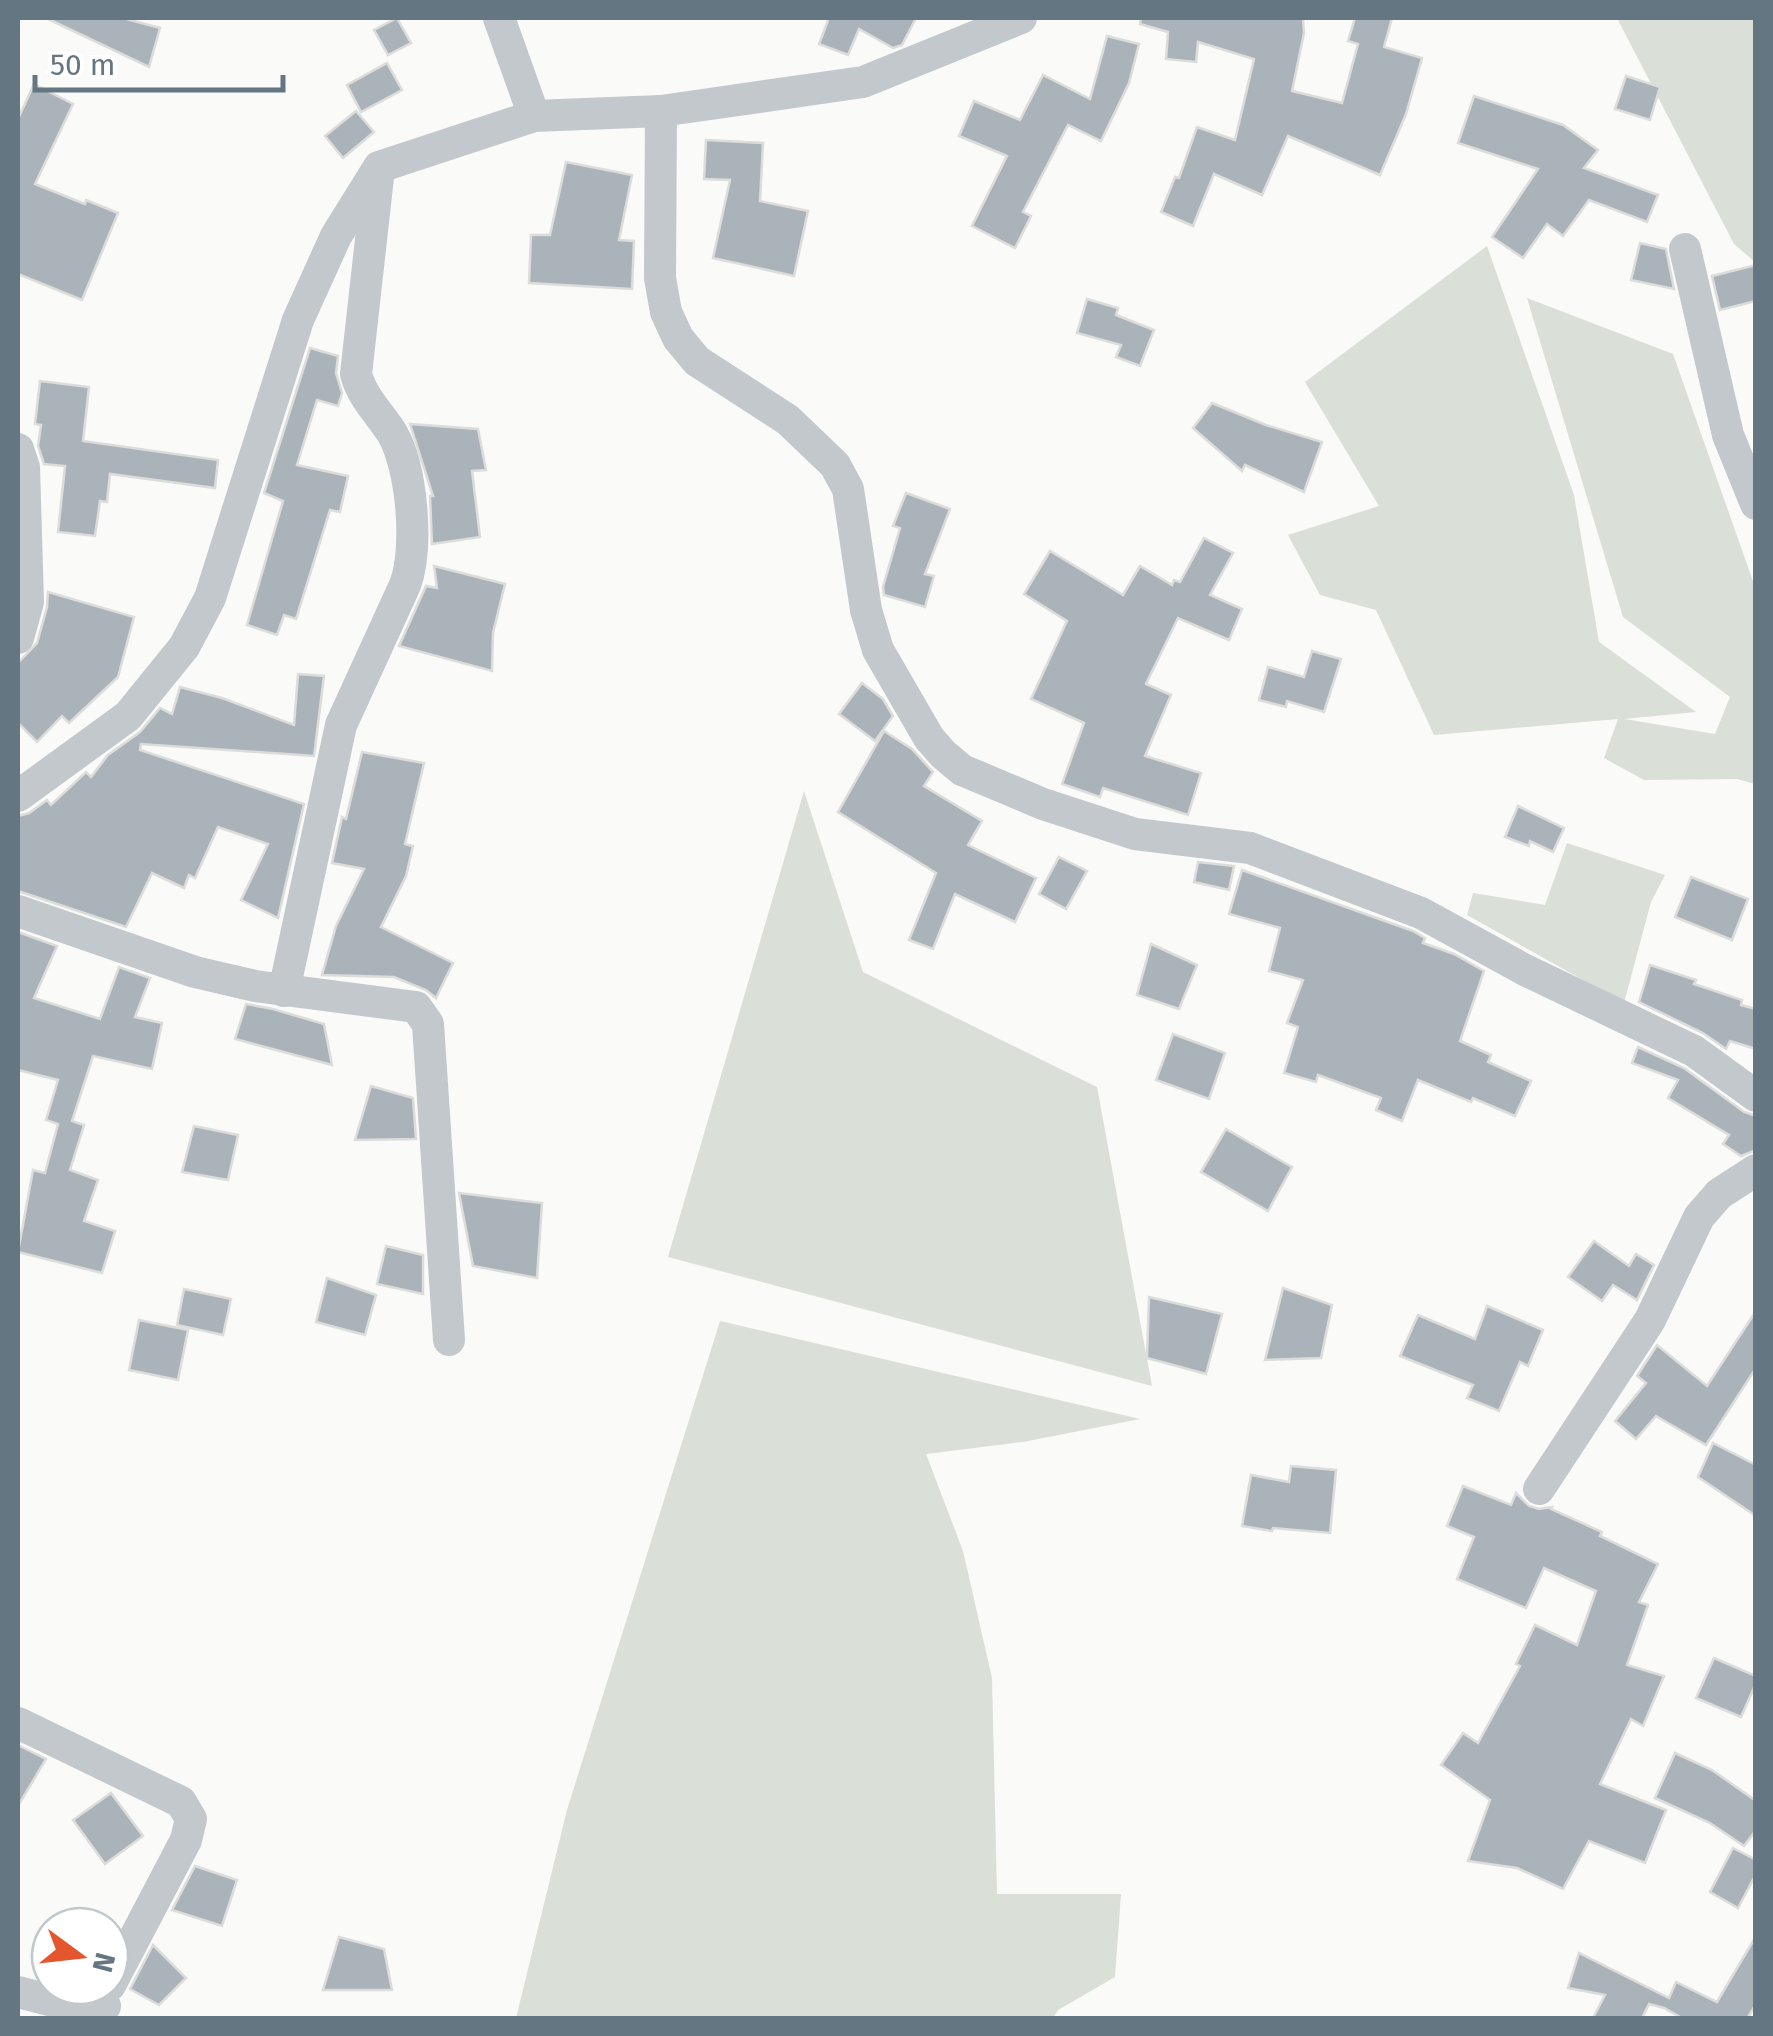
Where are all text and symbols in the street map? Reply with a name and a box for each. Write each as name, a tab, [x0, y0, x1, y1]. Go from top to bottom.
scale bar	[35, 30, 282, 92]
text: 50 m	[50, 47, 115, 83]
north arrow	[30, 1906, 130, 2006]
text: N	[85, 1949, 122, 1976]

